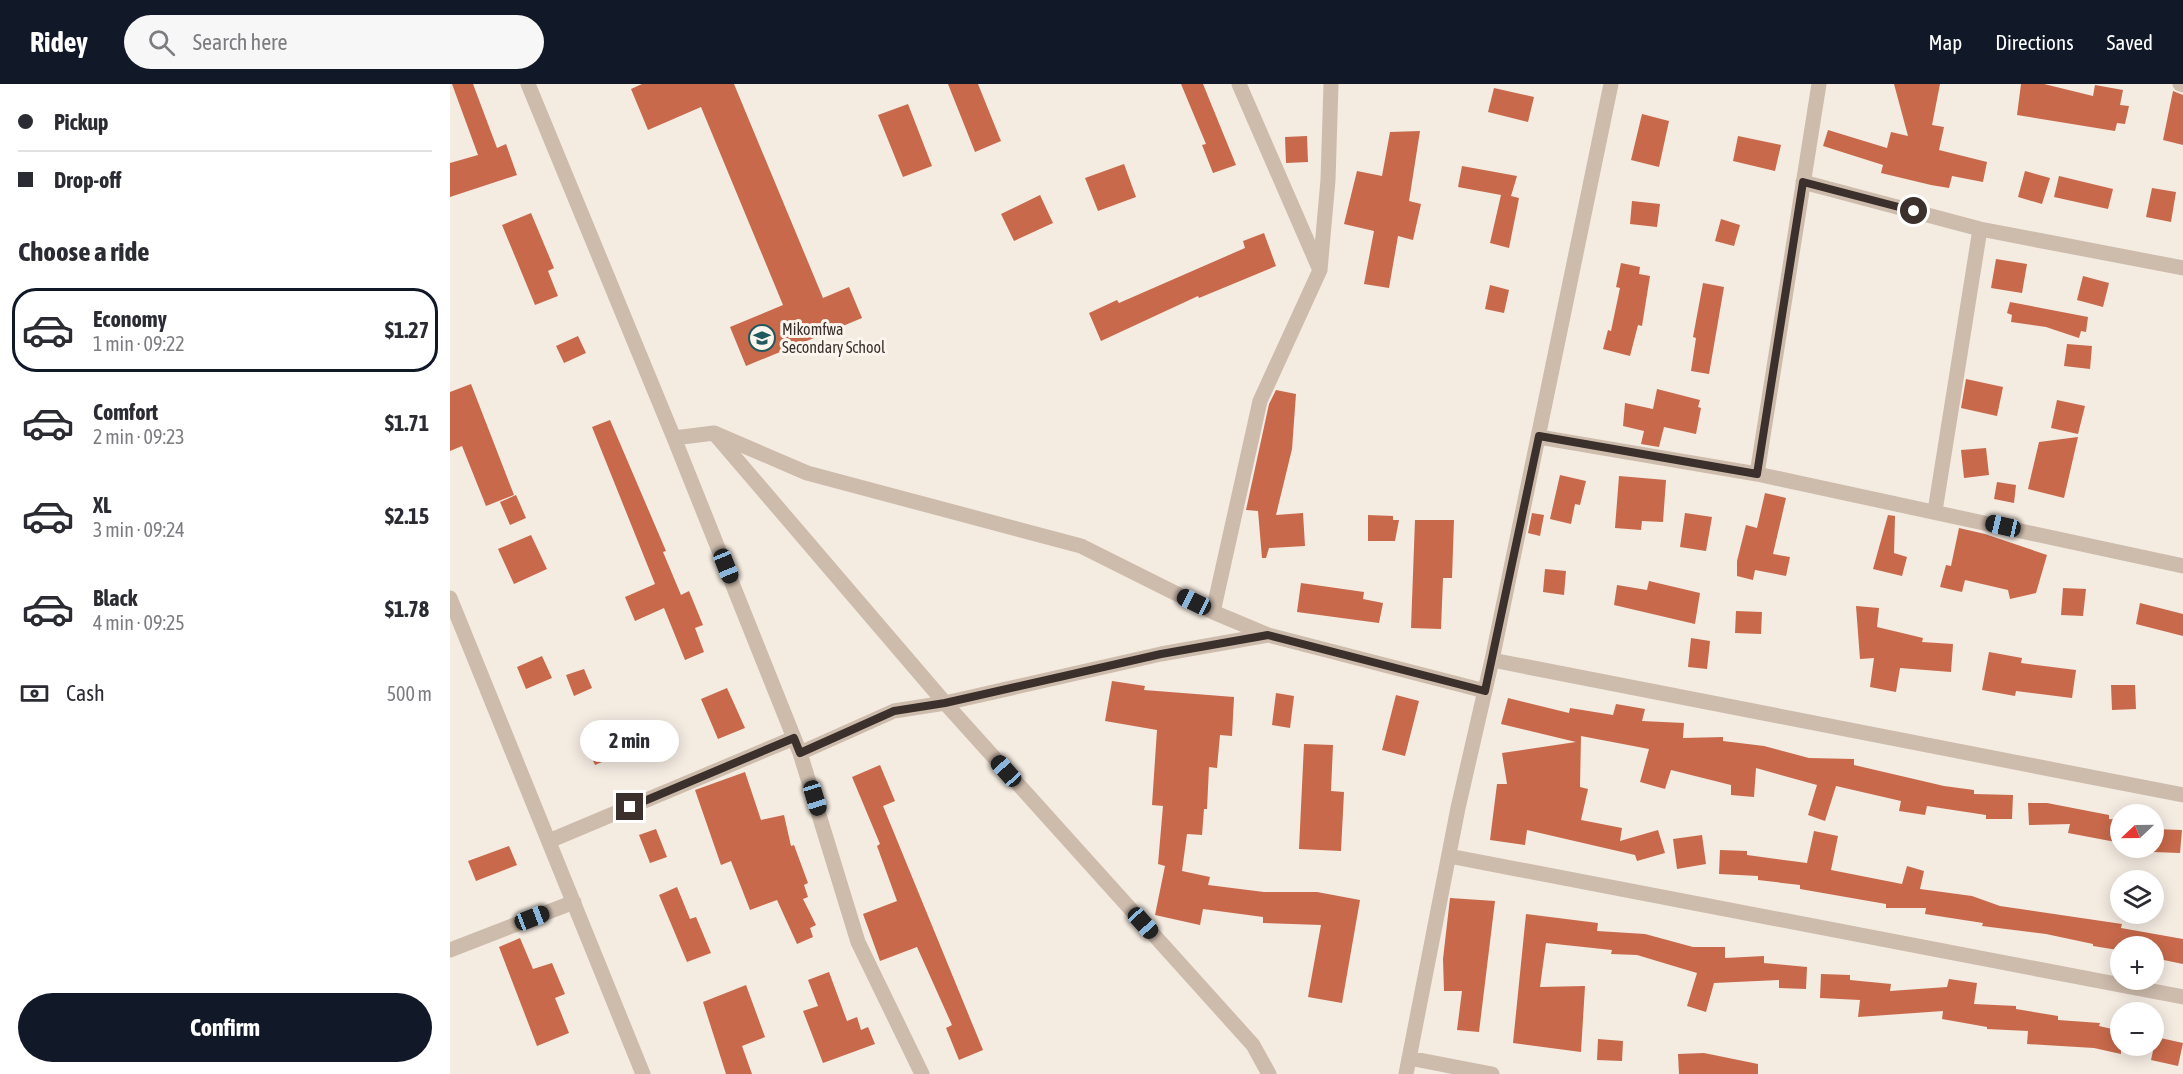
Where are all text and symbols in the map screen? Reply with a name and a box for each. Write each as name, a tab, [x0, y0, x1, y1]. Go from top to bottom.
search box	[124, 15, 544, 69]
text: Ridey	[30, 26, 88, 58]
icon: search	[145, 26, 178, 59]
text: Search here	[193, 29, 288, 55]
text: Map	[1928, 30, 1962, 54]
text: Directions	[1995, 30, 2074, 54]
text: Saved	[2107, 30, 2153, 54]
text: Pickup	[54, 109, 109, 135]
text: Drop-off	[54, 167, 121, 193]
route start	[1900, 197, 1927, 224]
text: Choose a ride	[18, 236, 150, 267]
icon: car	[21, 303, 75, 357]
text: Economy	[93, 306, 167, 332]
text: $1.27	[385, 317, 429, 343]
place label: Mikomfwa Secondary School	[782, 320, 886, 357]
school or university icon: Mikomfwa Secondary School	[747, 323, 777, 353]
text: 1 min · 09:22	[93, 332, 185, 355]
icon: car	[21, 396, 75, 450]
text: Comfort	[93, 399, 158, 425]
text: $1.71	[385, 410, 429, 436]
text: 2 min · 09:23	[93, 425, 185, 448]
icon: car	[21, 489, 75, 543]
text: XL	[93, 492, 111, 518]
text: $2.15	[385, 503, 429, 529]
car	[1983, 513, 2023, 539]
text: 3 min · 09:24	[93, 518, 185, 541]
car	[711, 546, 741, 586]
icon: car	[21, 582, 75, 636]
text: Black	[93, 585, 137, 611]
car	[1174, 586, 1214, 618]
text: $1.78	[385, 596, 429, 622]
text: 4 min · 09:25	[93, 611, 185, 634]
icon: cash	[18, 677, 51, 710]
text: Cash	[66, 680, 105, 706]
text: 500 m	[387, 682, 432, 705]
callout: 2 min	[580, 720, 680, 762]
text: 2 min	[609, 729, 650, 752]
car	[987, 752, 1025, 790]
car	[801, 778, 829, 818]
route end	[616, 793, 643, 820]
north arrow	[2110, 804, 2164, 858]
map controls	[2110, 804, 2164, 1056]
button: layers	[2110, 870, 2164, 924]
car	[512, 903, 552, 933]
car	[1124, 904, 1162, 942]
button: +	[2110, 936, 2164, 990]
button: Confirm	[18, 993, 432, 1062]
button: −	[2110, 1002, 2164, 1056]

